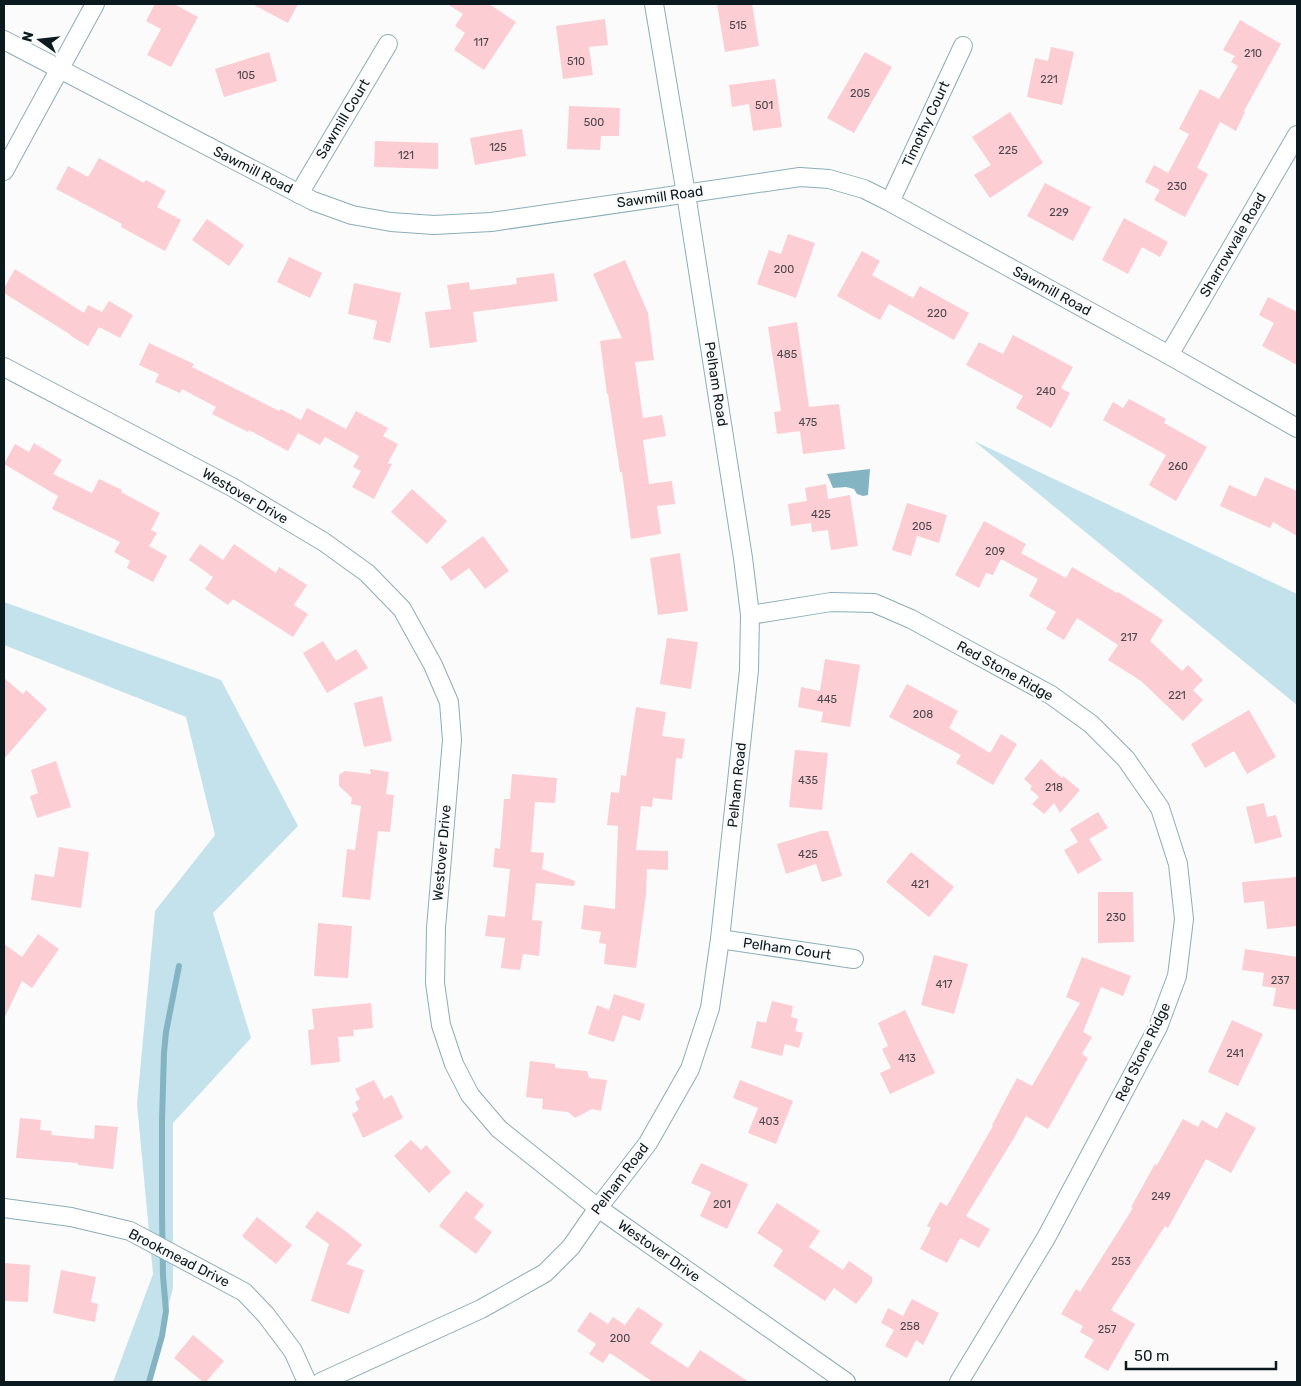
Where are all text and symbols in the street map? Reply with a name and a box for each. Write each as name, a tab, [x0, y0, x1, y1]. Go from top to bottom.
north arrow	[15, 15, 65, 65]
house number: 515	[729, 19, 747, 32]
text: N	[18, 30, 37, 44]
house number: 117	[473, 36, 489, 49]
house number: 210	[1244, 47, 1262, 60]
house number: 510	[567, 55, 585, 68]
house number: 105	[237, 69, 256, 82]
house number: 221	[1040, 73, 1058, 86]
street label: Sawmill Court	[312, 75, 374, 162]
street label: Timothy Court	[899, 78, 954, 170]
house number: 205	[850, 87, 870, 100]
house number: 501	[755, 99, 773, 112]
house number: 500	[584, 116, 604, 129]
house number: 125	[489, 141, 507, 154]
street label: Sawmill Road	[210, 143, 296, 197]
house number: 225	[998, 144, 1018, 157]
house number: 121	[398, 149, 414, 162]
house number: 230	[1167, 180, 1187, 193]
street label: Sawmill Road	[616, 183, 704, 211]
street label: Sharrowvale Road	[1196, 190, 1270, 300]
house number: 229	[1049, 206, 1069, 219]
house number: 200	[774, 263, 794, 276]
street label: Sawmill Road	[1010, 263, 1094, 319]
house number: 220	[927, 307, 947, 320]
street label: Pelham Road	[701, 340, 731, 428]
house number: 485	[777, 348, 798, 361]
house number: 240	[1036, 385, 1056, 398]
house number: 475	[799, 416, 818, 429]
house number: 260	[1168, 460, 1188, 473]
street label: Westover Drive	[199, 464, 291, 528]
house number: 425	[811, 508, 831, 521]
house number: 205	[912, 520, 932, 533]
house number: 209	[985, 545, 1005, 558]
house number: 217	[1121, 631, 1138, 644]
street label: Red Stone Ridge	[954, 637, 1056, 705]
house number: 221	[1168, 689, 1186, 702]
house number: 445	[817, 693, 838, 706]
house number: 208	[913, 708, 933, 721]
street label: Pelham Road	[724, 742, 750, 828]
house number: 435	[798, 774, 818, 787]
house number: 218	[1045, 781, 1063, 794]
street label: Westover Drive	[429, 804, 455, 902]
house number: 425	[798, 848, 818, 861]
house number: 421	[911, 878, 929, 891]
house number: 230	[1106, 911, 1126, 924]
street label: Pelham Court	[742, 934, 833, 964]
house number: 237	[1271, 974, 1290, 987]
house number: 417	[936, 978, 953, 991]
street label: Red Stone Ridge	[1112, 1000, 1174, 1104]
house number: 241	[1226, 1047, 1244, 1060]
house number: 413	[898, 1052, 916, 1065]
house number: 403	[759, 1115, 780, 1128]
street label: Pelham Road	[587, 1140, 653, 1218]
house number: 249	[1151, 1190, 1171, 1203]
house number: 201	[713, 1198, 731, 1211]
street label: Westover Drive	[615, 1216, 704, 1286]
street label: Brookmead Drive	[126, 1225, 233, 1291]
house number: 253	[1111, 1255, 1131, 1268]
house number: 258	[900, 1320, 920, 1333]
house number: 257	[1098, 1323, 1117, 1336]
house number: 200	[610, 1332, 630, 1345]
scale bar	[1126, 1338, 1276, 1370]
text: 50 m	[1134, 1347, 1169, 1365]

